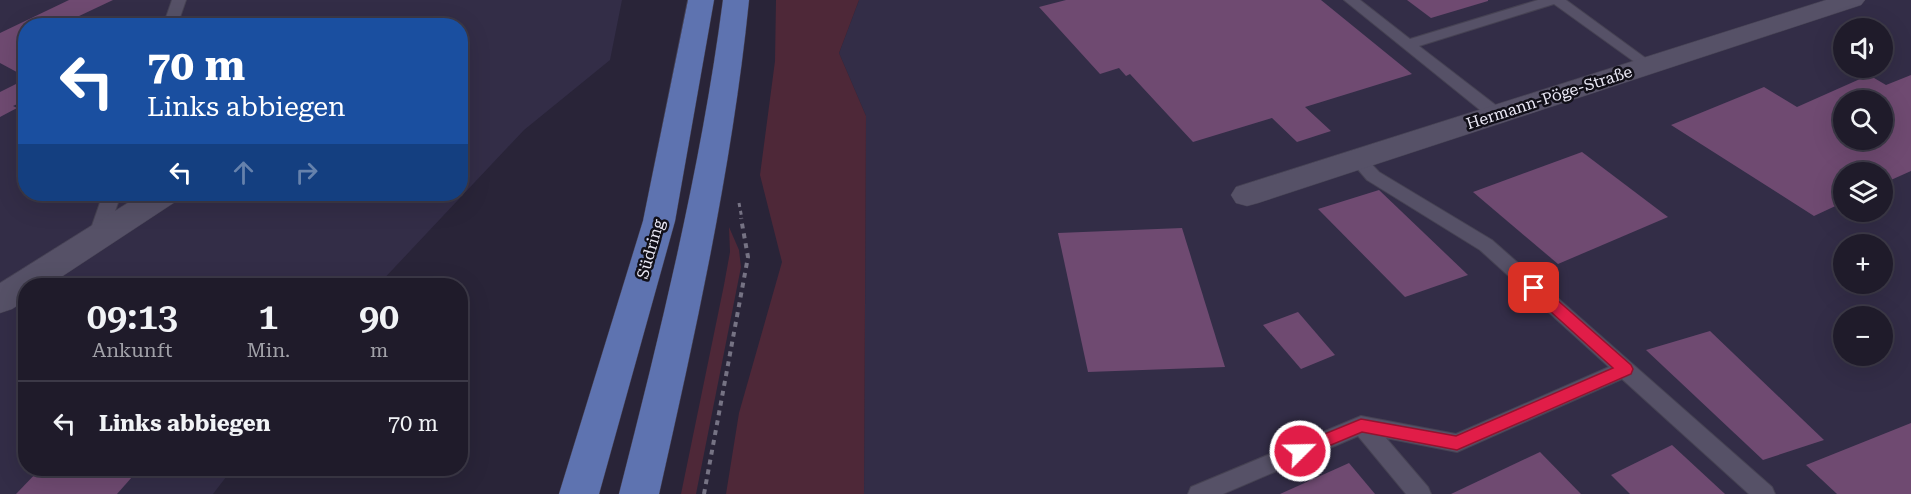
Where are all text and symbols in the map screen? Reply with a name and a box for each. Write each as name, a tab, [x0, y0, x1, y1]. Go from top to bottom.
map controls	[1833, 18, 1893, 366]
button: sound	[1833, 18, 1893, 78]
text: 70 m	[147, 41, 245, 90]
icon: left	[48, 42, 126, 120]
street label: Hermann-Pöge-Straße	[1464, 62, 1635, 133]
button: search	[1833, 90, 1893, 150]
text: Links abbiegen	[147, 91, 346, 123]
icon: left	[164, 156, 197, 189]
icon: ahead	[227, 156, 260, 189]
icon: right	[290, 156, 323, 189]
button: layers	[1833, 162, 1893, 222]
street label: Südring	[633, 216, 668, 281]
button: +	[1833, 234, 1893, 294]
pin	[1508, 262, 1559, 313]
icon: arrive	[1517, 271, 1550, 304]
text: 09:13	[87, 296, 178, 338]
text: 1	[258, 296, 279, 338]
text: 90	[359, 296, 399, 338]
button: −	[1833, 306, 1893, 366]
text: Ankunft	[92, 338, 172, 362]
text: Min.	[247, 338, 290, 362]
text: m	[370, 338, 388, 362]
icon: left	[48, 407, 81, 440]
text: Links abbiegen	[99, 411, 270, 436]
text: 70 m	[388, 411, 438, 436]
position arrow	[1268, 419, 1332, 483]

